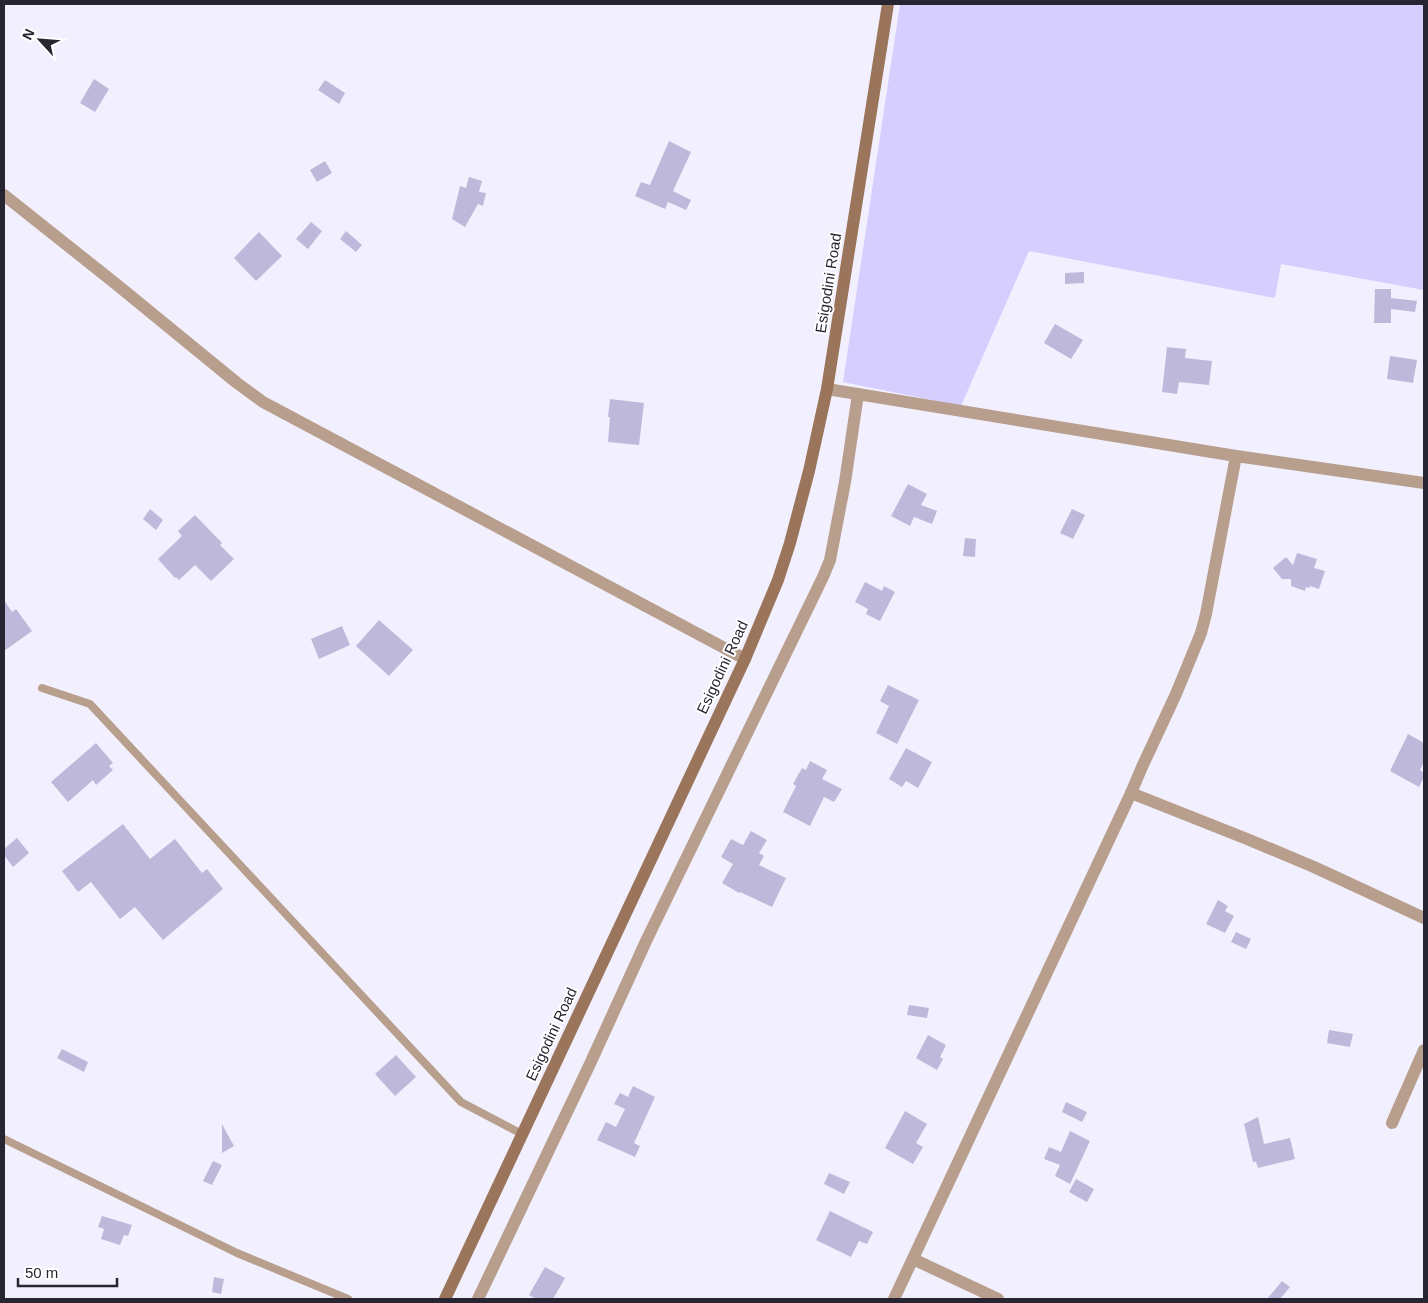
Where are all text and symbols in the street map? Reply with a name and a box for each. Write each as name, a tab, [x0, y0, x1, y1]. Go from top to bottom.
north arrow	[15, 15, 65, 65]
text: N	[19, 26, 38, 42]
street label: Esigodini Road	[812, 232, 844, 334]
street label: Esigodini Road	[693, 618, 751, 716]
street label: Esigodini Road	[522, 985, 580, 1083]
scale bar	[18, 1256, 116, 1288]
text: 50 m	[25, 1264, 58, 1281]

